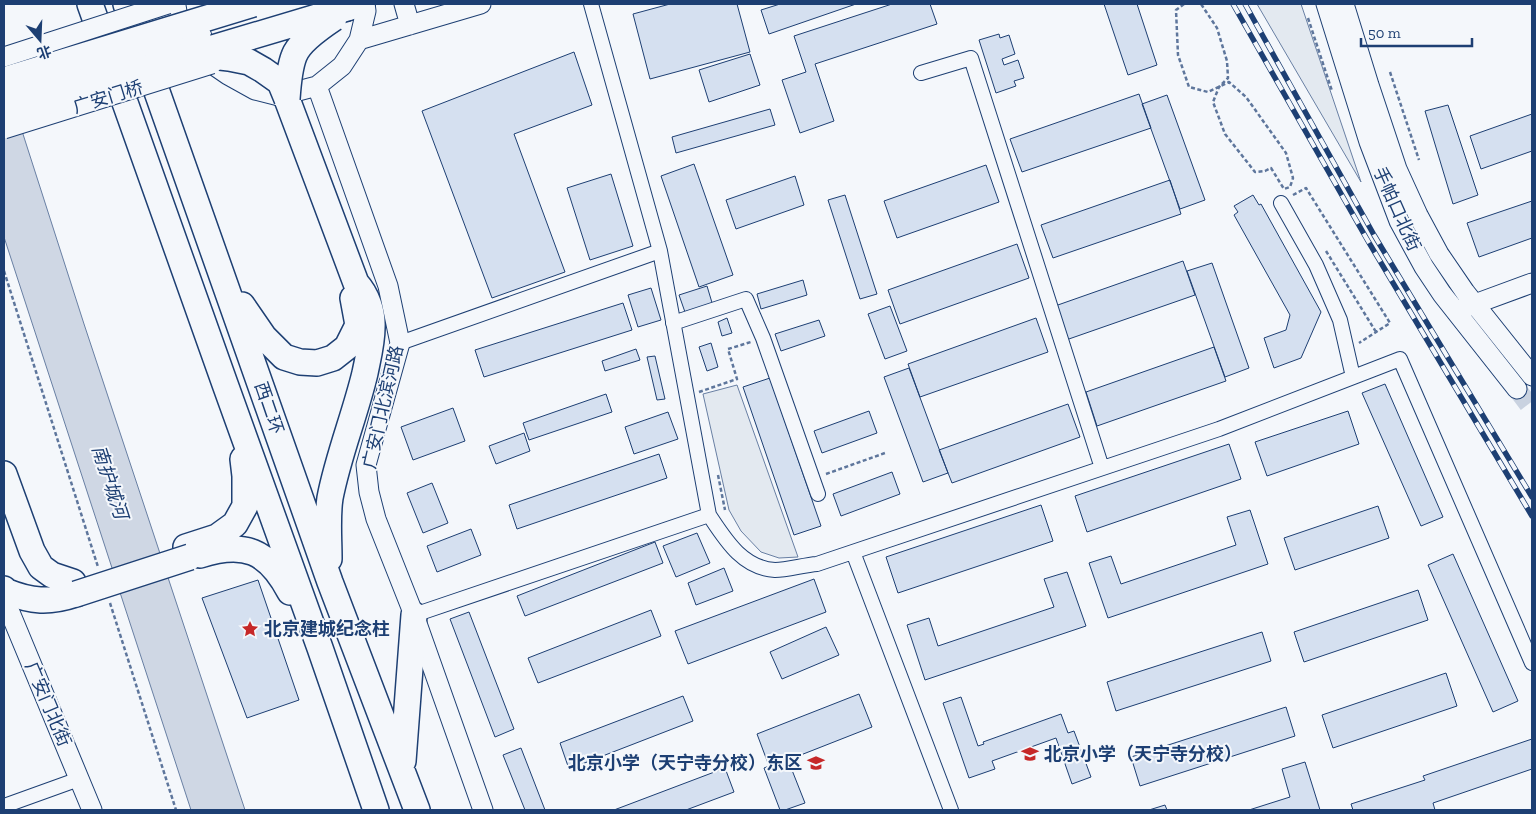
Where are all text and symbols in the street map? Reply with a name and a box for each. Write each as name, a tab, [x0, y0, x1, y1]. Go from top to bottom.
north arrow	[15, 15, 65, 65]
scale bar	[1361, 15, 1472, 47]
text: 50 m	[1368, 24, 1401, 42]
text: 北	[35, 42, 53, 62]
street label: 广安门桥	[70, 76, 146, 118]
street label: 手帕口北街	[1369, 163, 1425, 255]
street label: 广安门北滨河路	[358, 343, 408, 471]
street label: 西二环	[250, 379, 288, 437]
water label: 南护城河	[87, 442, 134, 525]
place label: 北京建城纪念柱	[264, 618, 390, 640]
place icon: 北京建城纪念柱	[240, 619, 260, 639]
street label: 广安门北街	[20, 658, 76, 750]
place label: 北京小学（天宁寺分校）	[1044, 743, 1242, 765]
school or university icon: 北京小学（天宁寺分校）	[1020, 744, 1040, 764]
place label: 北京小学（天宁寺分校）东区	[568, 752, 802, 774]
school or university icon: 北京小学（天宁寺分校）东区	[806, 753, 826, 773]

